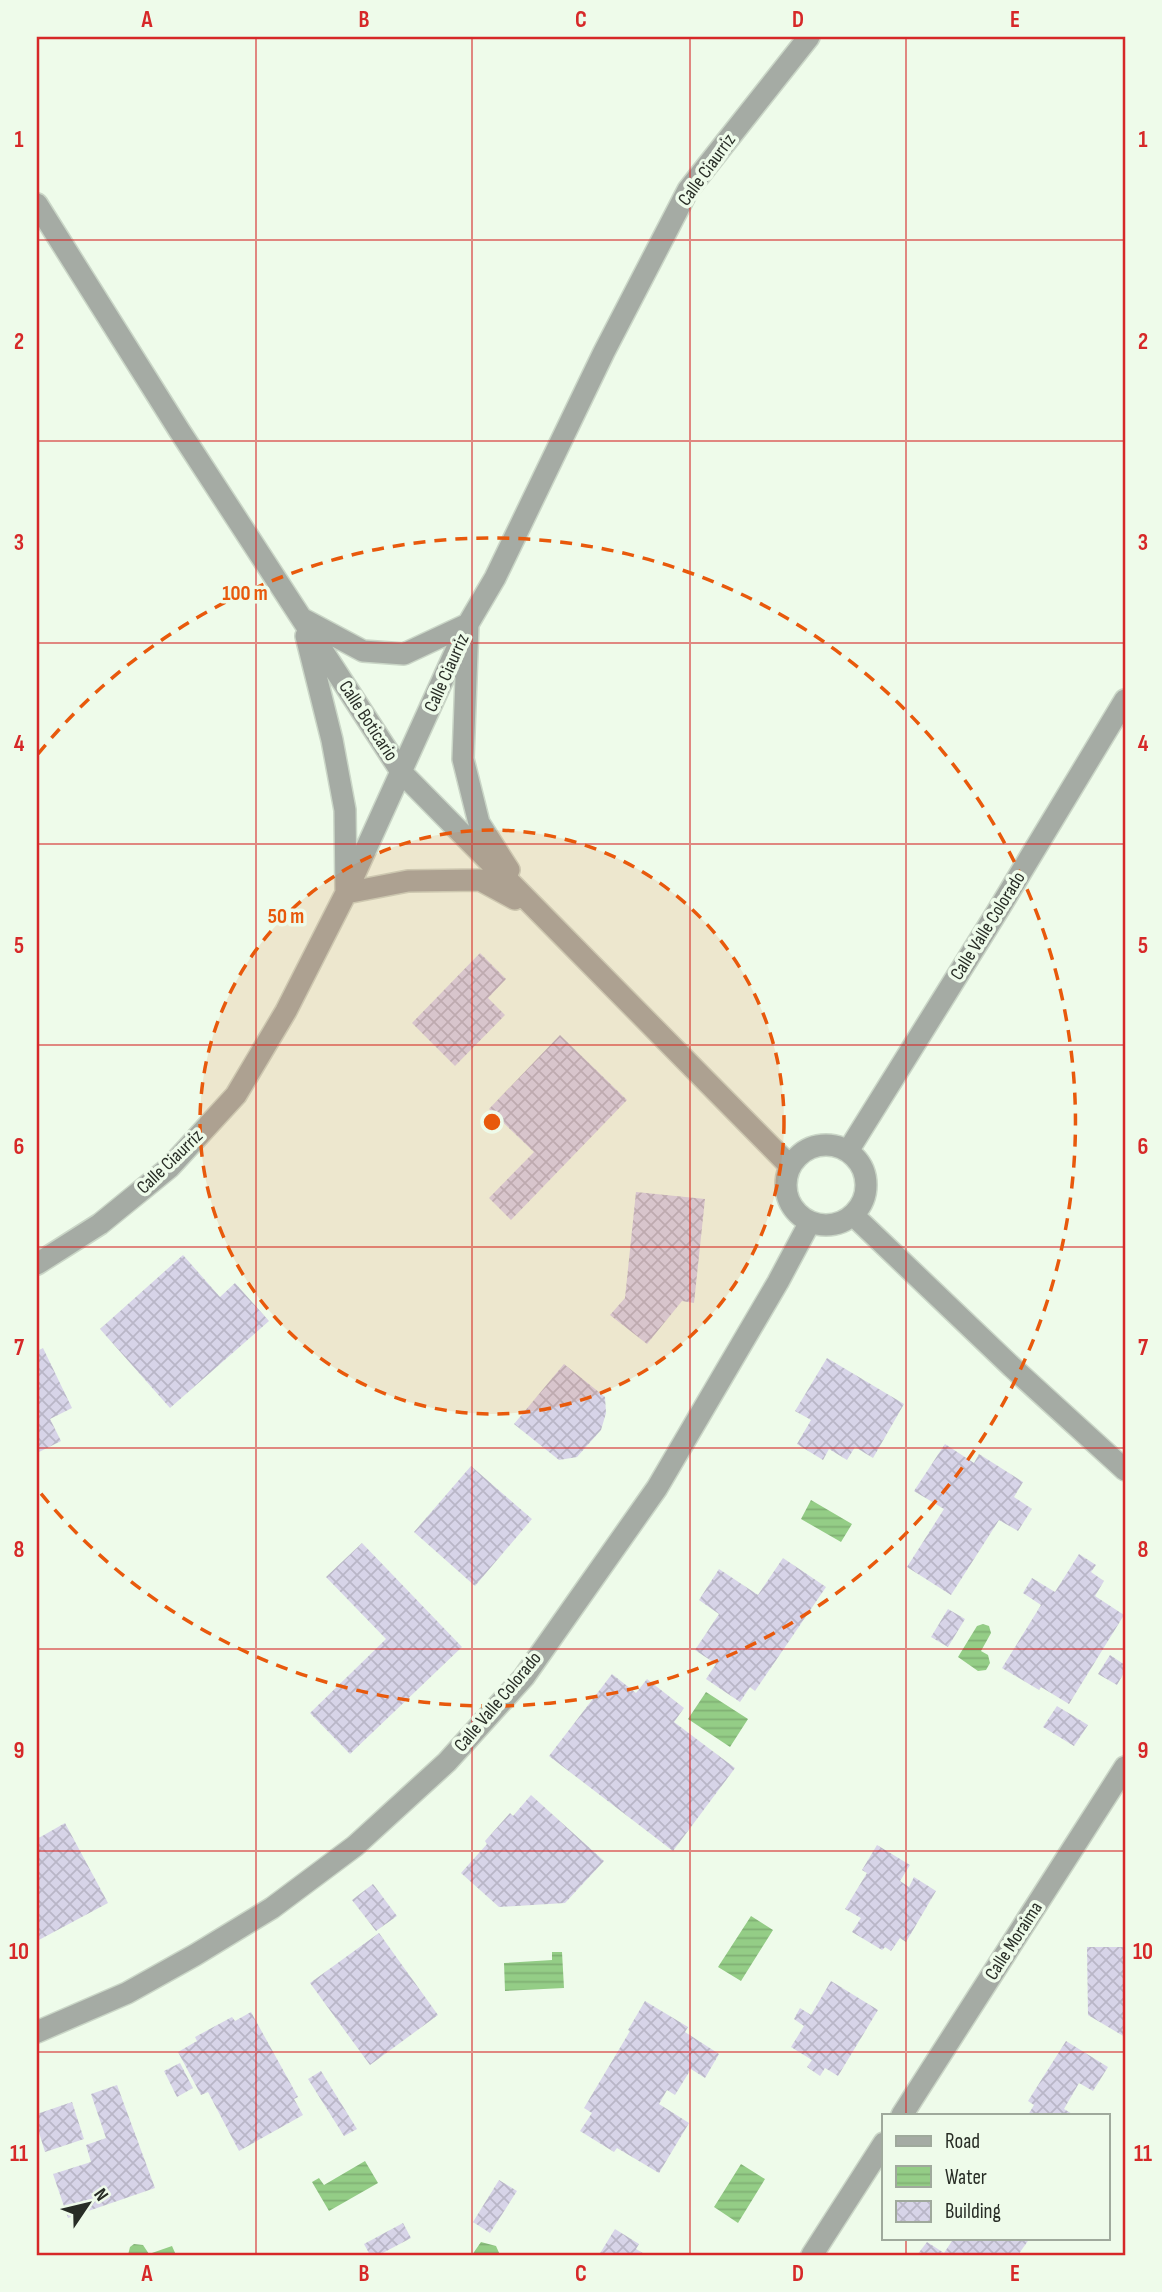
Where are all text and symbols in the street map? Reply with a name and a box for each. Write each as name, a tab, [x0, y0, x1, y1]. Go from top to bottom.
text: A	[141, 6, 154, 34]
text: B	[359, 6, 370, 34]
text: C	[575, 6, 587, 34]
text: D	[792, 6, 804, 34]
text: E	[1010, 6, 1020, 34]
text: 1	[14, 126, 24, 154]
text: 1	[1138, 126, 1148, 154]
street label: Calle Ciaurriz	[673, 129, 741, 210]
text: 2	[14, 328, 24, 356]
text: 2	[1138, 328, 1148, 356]
text: 3	[14, 529, 24, 557]
text: 3	[1138, 529, 1148, 557]
text: 100 m	[222, 581, 268, 606]
street label: Calle Ciaurriz	[420, 630, 474, 716]
street label: Calle Boticario	[334, 677, 402, 765]
text: 4	[14, 730, 25, 758]
text: 4	[1138, 730, 1149, 758]
street label: Calle Valle Colorado	[946, 868, 1030, 984]
text: 50 m	[268, 904, 304, 929]
text: 5	[14, 932, 24, 960]
text: 5	[1138, 932, 1148, 960]
centre of rings	[480, 1110, 504, 1134]
street label: Calle Ciaurriz	[132, 1125, 208, 1199]
text: 6	[14, 1133, 24, 1161]
text: 6	[1138, 1133, 1148, 1161]
text: 7	[14, 1334, 24, 1362]
text: 7	[1138, 1334, 1148, 1362]
text: 8	[14, 1536, 25, 1564]
text: 8	[1138, 1536, 1149, 1564]
street label: Calle Valle Colorado	[449, 1647, 547, 1757]
text: 9	[14, 1737, 24, 1765]
text: 9	[1138, 1737, 1148, 1765]
street label: Calle Moraima	[980, 1898, 1048, 1984]
text: 10	[9, 1938, 29, 1966]
text: 10	[1133, 1938, 1153, 1966]
legend	[882, 2114, 1110, 2240]
text: Road	[945, 2129, 980, 2154]
text: 11	[10, 2140, 28, 2168]
text: 11	[1134, 2140, 1152, 2168]
text: Water	[945, 2165, 987, 2190]
north arrow	[52, 2170, 122, 2240]
text: N	[88, 2184, 113, 2206]
text: Building	[945, 2199, 1001, 2224]
text: A	[141, 2260, 154, 2288]
text: B	[359, 2260, 370, 2288]
text: C	[575, 2260, 587, 2288]
text: D	[792, 2260, 804, 2288]
text: E	[1010, 2260, 1020, 2288]

